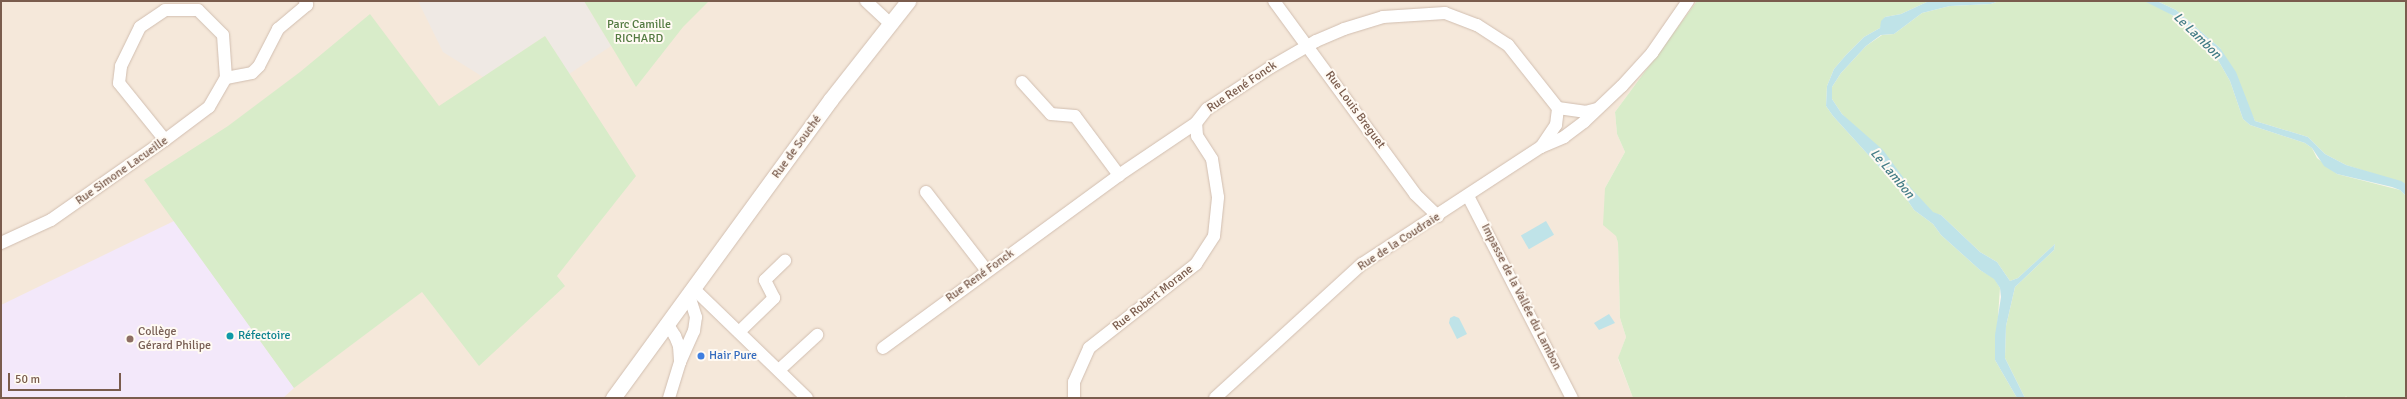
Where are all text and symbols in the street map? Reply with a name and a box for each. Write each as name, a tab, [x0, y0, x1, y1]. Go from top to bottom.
water label: Le Lambon	[2170, 10, 2224, 62]
park label: Parc Camille RICHARD	[607, 18, 671, 46]
street label: Rue René Fonck	[1205, 58, 1279, 116]
street label: Rue Louis Breguet	[1322, 68, 1388, 152]
street label: Rue de Souché	[769, 113, 825, 181]
street label: Rue Simone Lacueille	[73, 134, 171, 208]
water label: Le Lambon	[1867, 146, 1917, 202]
street label: Rue de la Coudraie	[1355, 210, 1443, 274]
street label: Impasse de la Vallée du Lambon	[1478, 221, 1564, 373]
street label: Rue René Fonck	[943, 246, 1017, 306]
street label: Rue Robert Morane	[1110, 262, 1196, 334]
place label: Collège Gérard Philipe	[138, 325, 211, 353]
place label: Réfectoire	[238, 329, 290, 343]
marker: Réfectoire	[225, 331, 235, 341]
marker: Collège Gérard Philipe	[125, 334, 135, 344]
place label: Hair Pure	[709, 349, 757, 363]
marker: Hair Pure	[696, 351, 706, 361]
scale bar	[10, 365, 123, 391]
text: 50 m	[15, 372, 40, 387]

